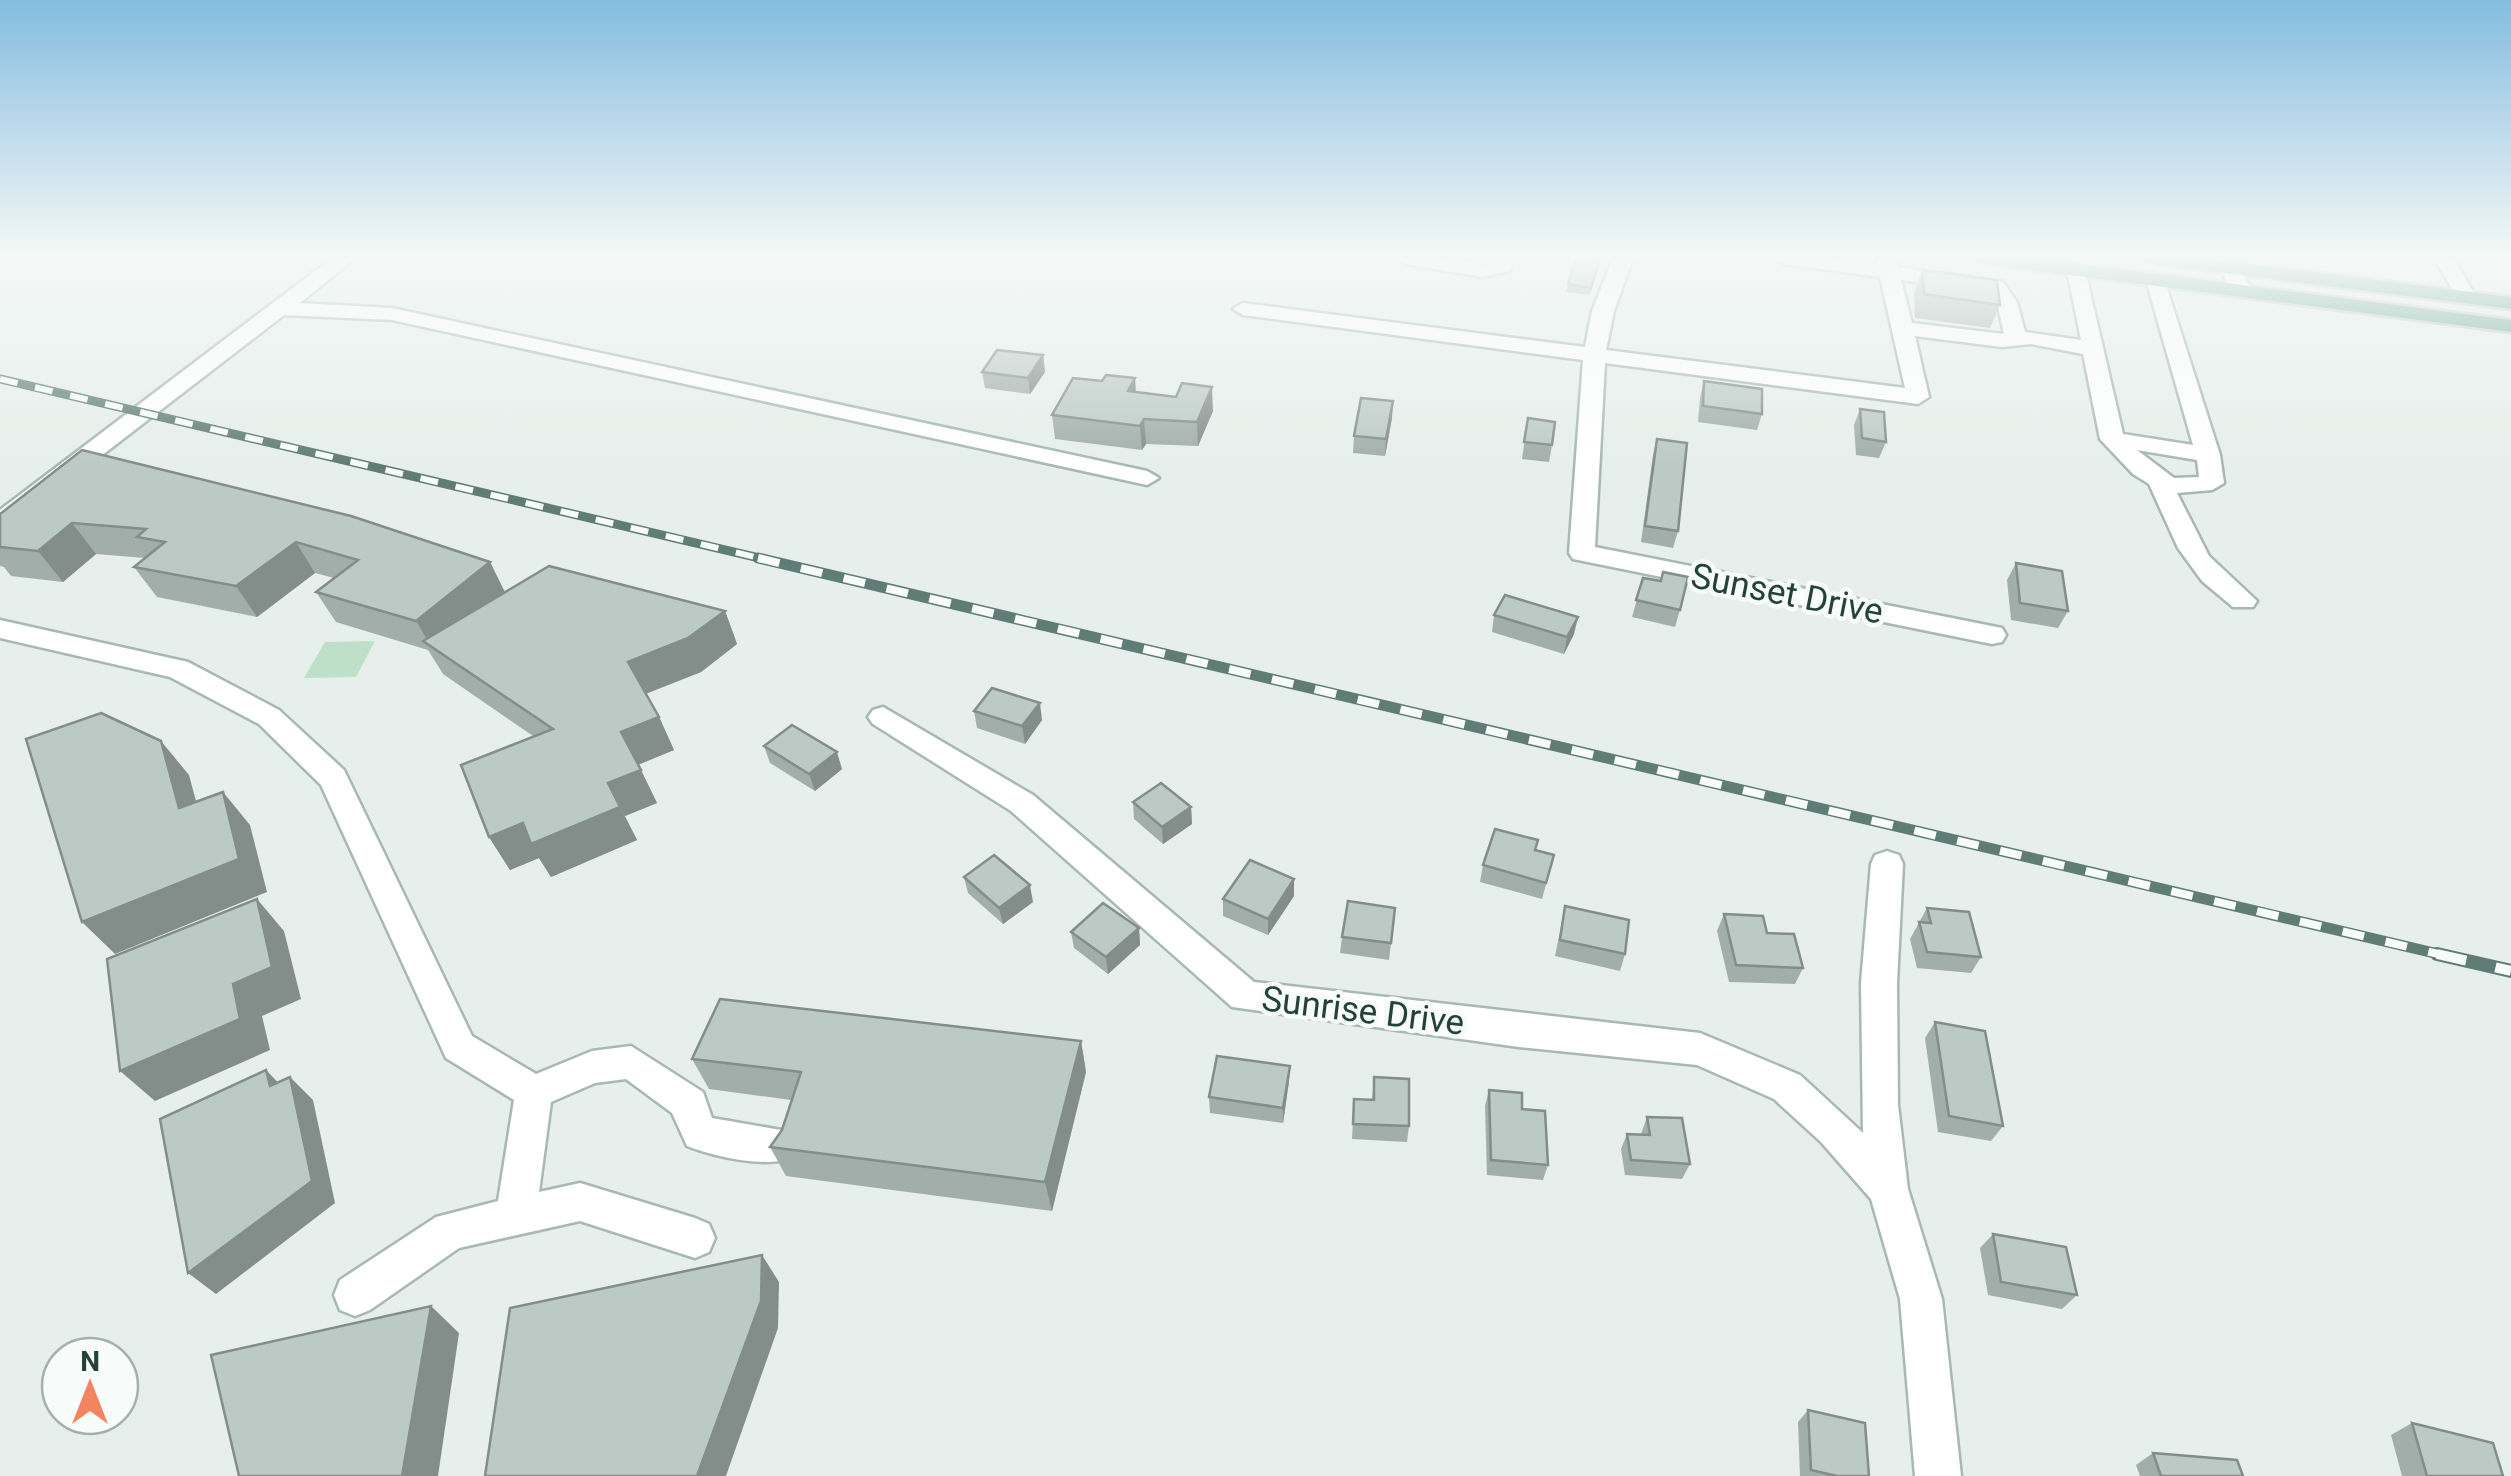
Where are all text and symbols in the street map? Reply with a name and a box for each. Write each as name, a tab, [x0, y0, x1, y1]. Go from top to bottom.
street label: Sunset Drive	[1687, 555, 1887, 633]
street label: Sunrise Drive	[1259, 978, 1467, 1044]
north arrow	[40, 1336, 140, 1436]
text: N	[80, 1345, 100, 1378]

